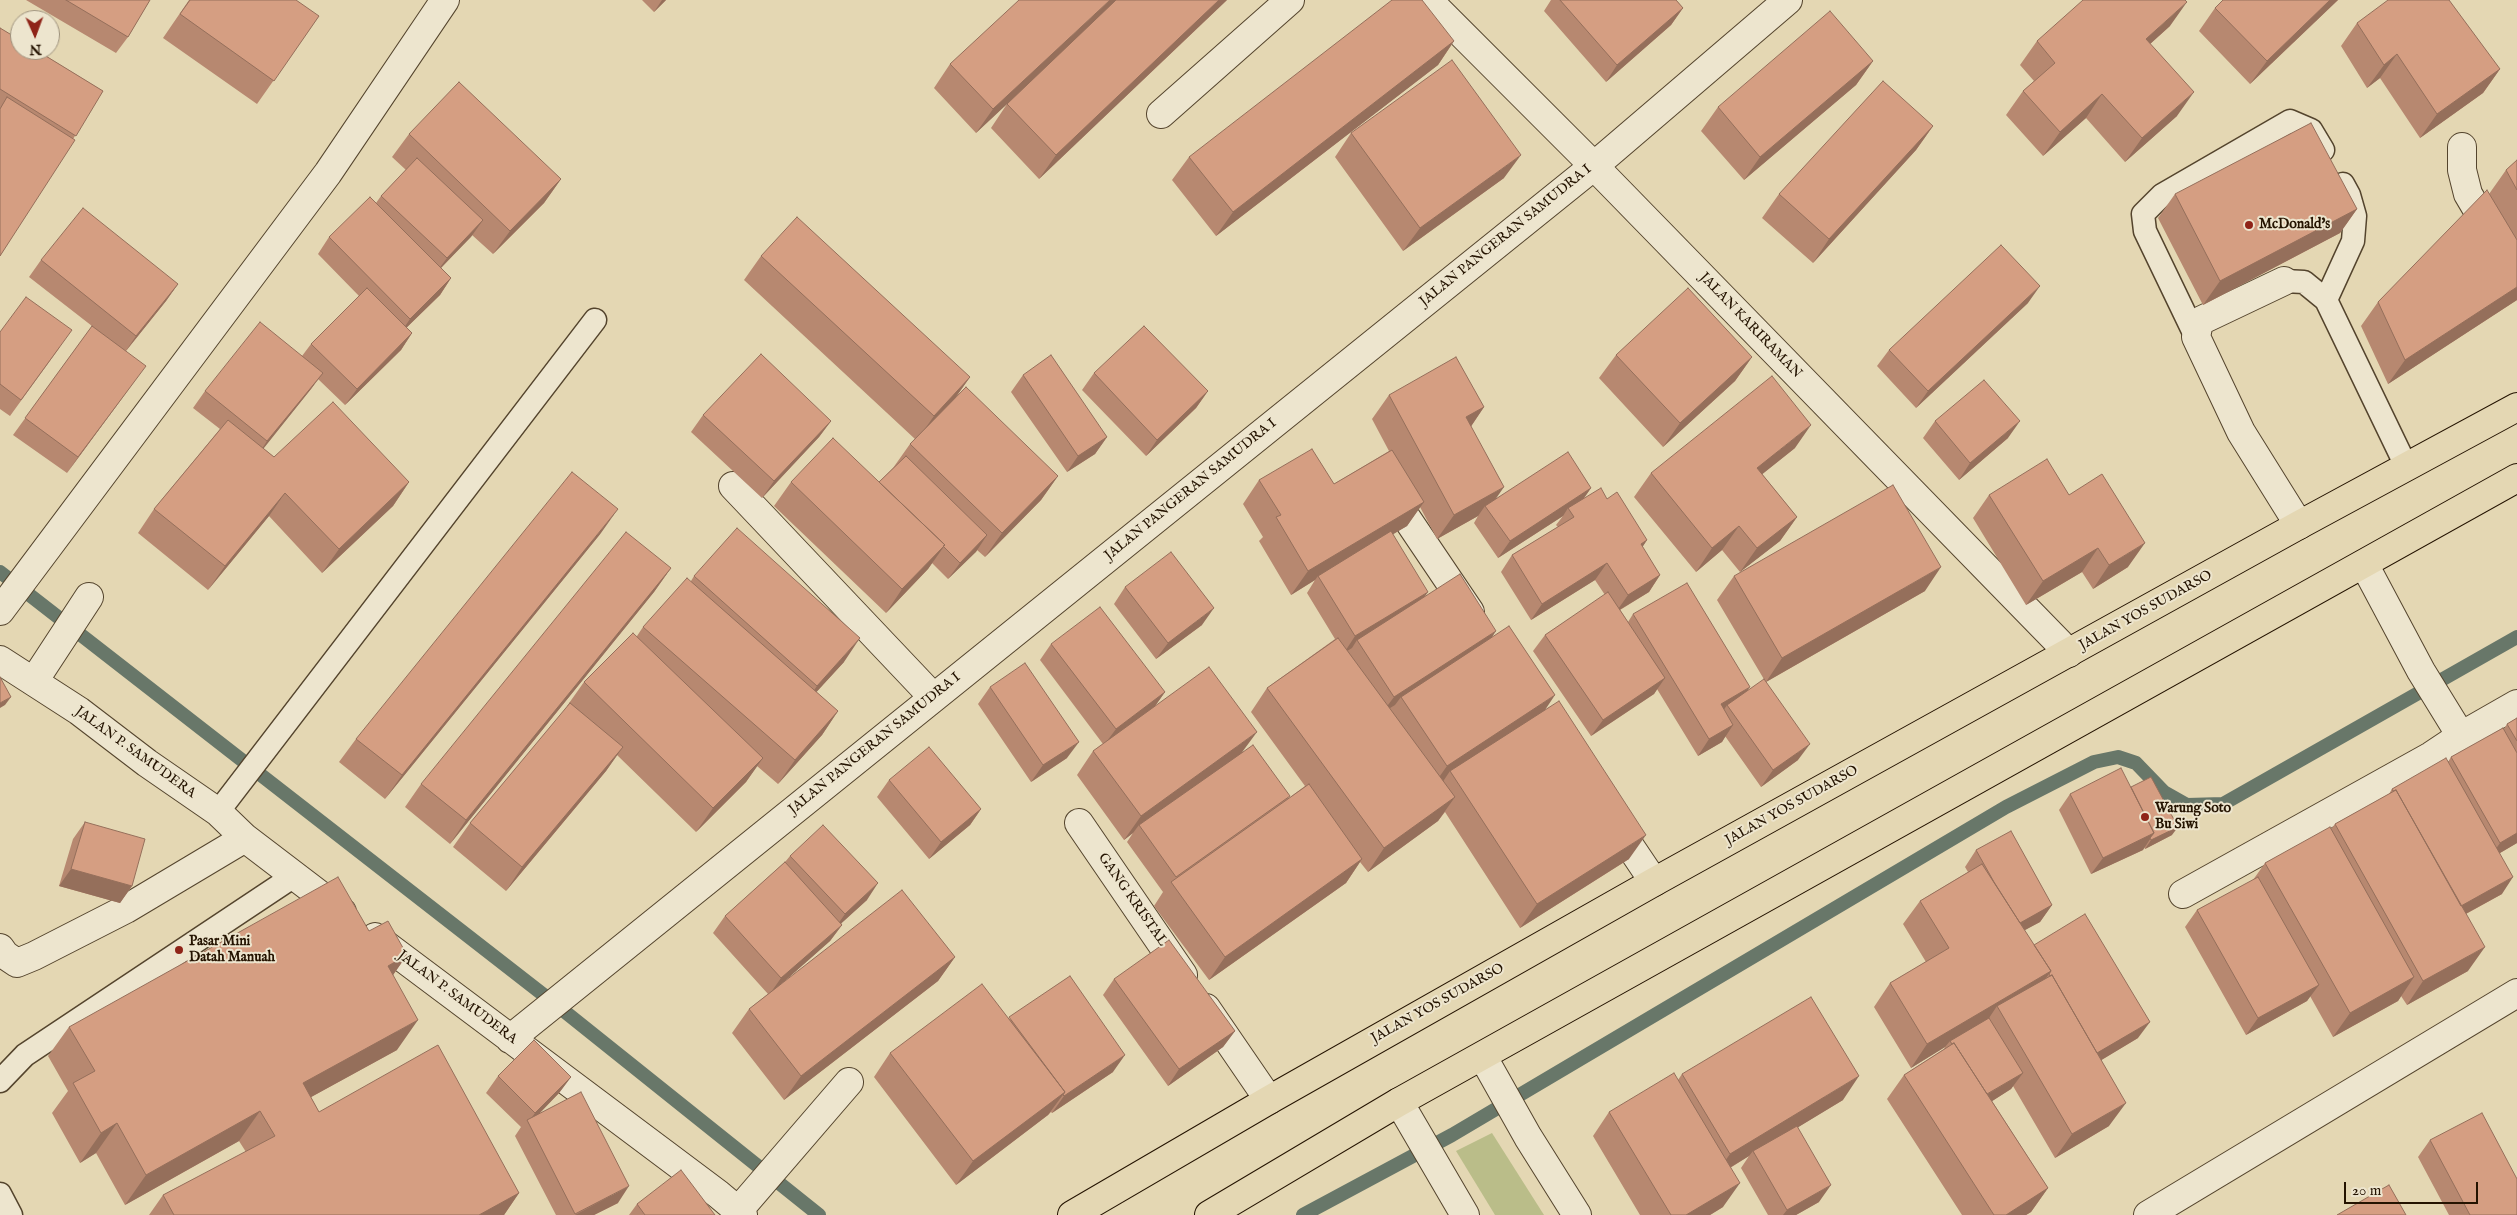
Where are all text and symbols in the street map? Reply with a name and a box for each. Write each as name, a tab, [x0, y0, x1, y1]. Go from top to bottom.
north arrow	[10, 10, 60, 60]
text: N	[29, 40, 42, 58]
street label: JALAN PANGERAN SAMUDRA I	[1417, 161, 1595, 311]
place label: McDonald's	[2259, 217, 2330, 233]
marker: McDonald's	[2243, 219, 2255, 231]
street label: JALAN KARIRAMAN	[1695, 270, 1805, 382]
street label: JALAN PANGERAN SAMUDRA I	[1102, 415, 1280, 565]
street label: JALAN YOS SUDARSO	[2077, 567, 2215, 655]
street label: JALAN PANGERAN SAMUDRA I	[786, 669, 964, 819]
street label: JALAN P. SAMUDERA	[71, 703, 199, 803]
street label: JALAN YOS SUDARSO	[1723, 762, 1861, 850]
place label: Warung Soto Bu Siwi	[2155, 801, 2231, 834]
marker: Warung Soto Bu Siwi	[2139, 811, 2151, 823]
street label: GANG KRISTAL	[1094, 850, 1170, 950]
place label: Pasar Mini Datah Manuah	[189, 934, 275, 966]
marker: Pasar Mini Datah Manuah	[173, 944, 185, 956]
street label: JALAN P. SAMUDERA	[394, 948, 520, 1048]
street label: JALAN YOS SUDARSO	[1369, 960, 1507, 1048]
scale bar	[2347, 1172, 2481, 1204]
text: 20 m	[2352, 1181, 2381, 1200]

